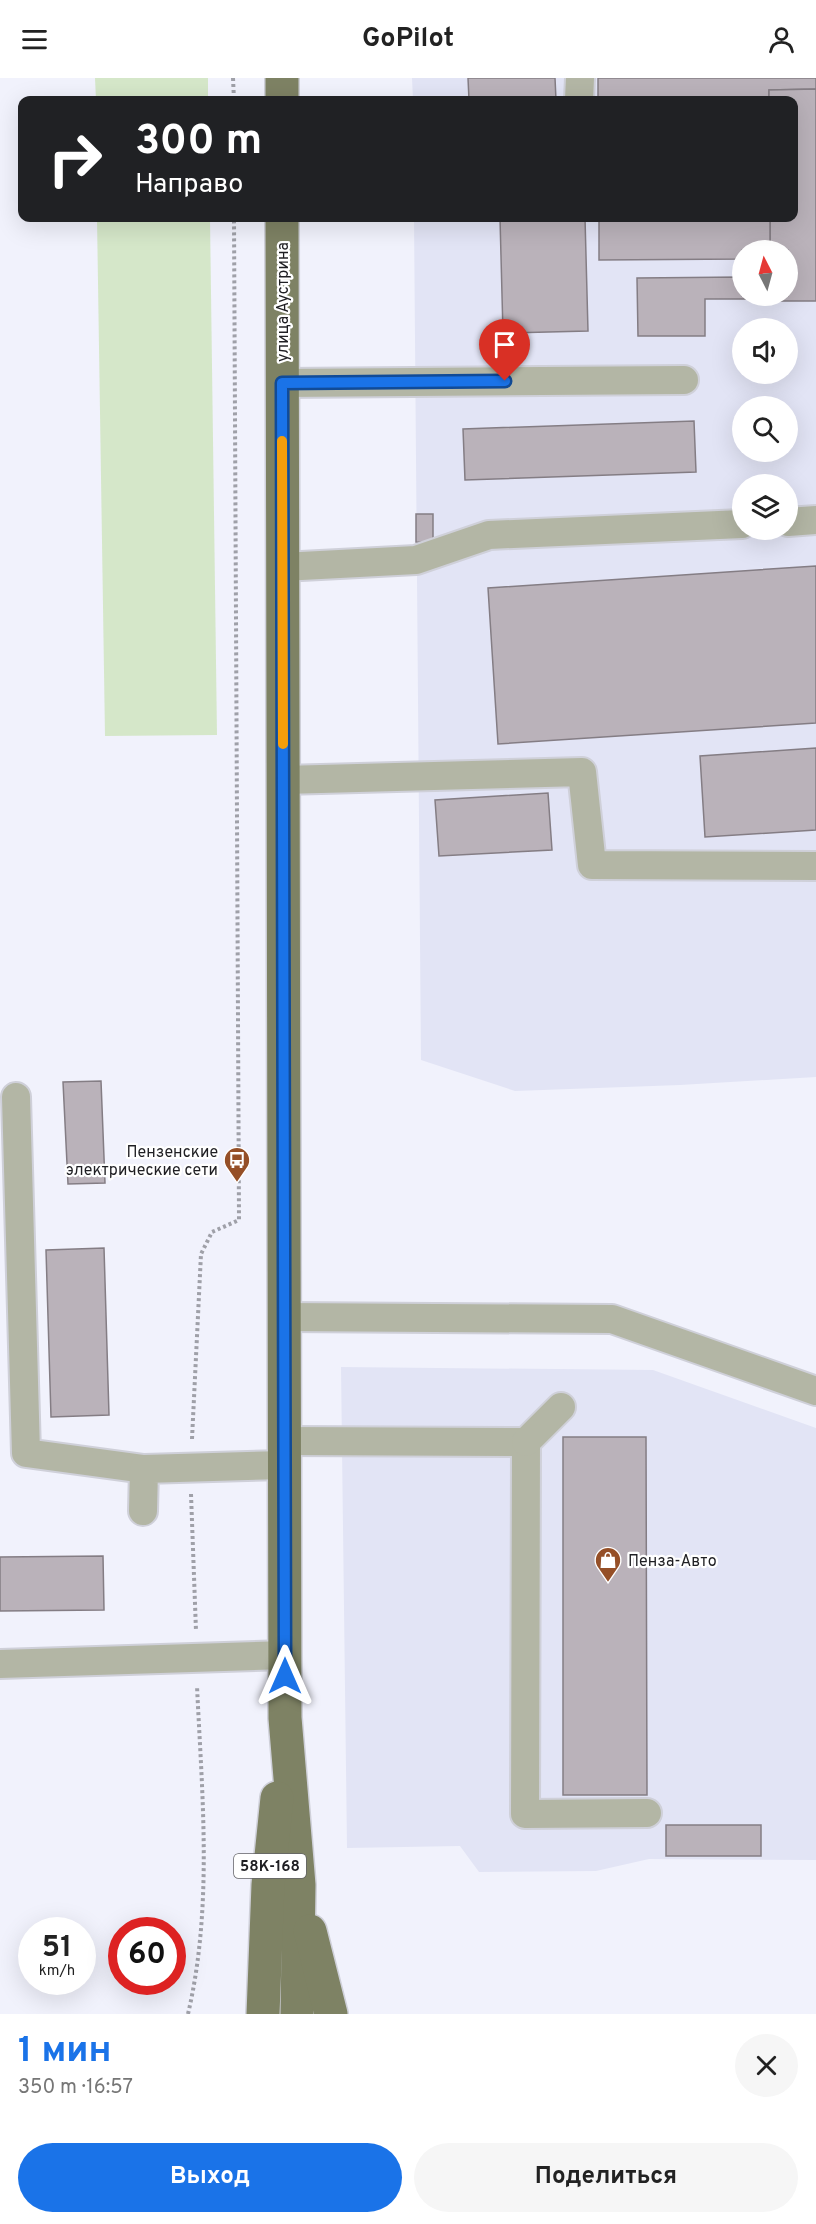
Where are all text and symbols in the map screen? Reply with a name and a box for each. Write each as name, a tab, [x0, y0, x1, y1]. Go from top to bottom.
text: GoPilot	[362, 22, 454, 56]
icon: menu	[18, 23, 51, 56]
icon: person	[765, 23, 798, 56]
text: 300 m	[135, 116, 262, 169]
icon: right	[36, 120, 114, 198]
text: Направо	[135, 168, 243, 202]
north arrow	[732, 240, 798, 306]
map controls	[732, 240, 798, 540]
street label: улица Аустрина	[274, 242, 294, 362]
button: sound	[732, 318, 798, 384]
pin	[479, 319, 530, 381]
icon: arrive	[488, 328, 521, 361]
button: search	[732, 396, 798, 462]
button: layers	[732, 474, 798, 540]
place label: Пензенские электрические сети	[66, 1143, 218, 1181]
bus stop icon: Пензенские электрические сети	[222, 1145, 252, 1183]
shop icon: Пенза-Авто	[593, 1545, 623, 1583]
place label: Пенза-Авто	[628, 1552, 717, 1572]
position arrow	[253, 1644, 317, 1708]
road number: 58К-168	[234, 1854, 306, 1878]
speed limit sign: 60	[108, 1917, 186, 1995]
text: 51	[42, 1930, 72, 1967]
text: km/h	[39, 1962, 75, 1981]
text: 1 мин	[18, 2029, 112, 2075]
button: close	[735, 2034, 798, 2097]
text: 350 m · 16:57	[18, 2075, 133, 2101]
button: Выход	[18, 2143, 402, 2212]
button: Поделиться	[414, 2143, 798, 2212]

